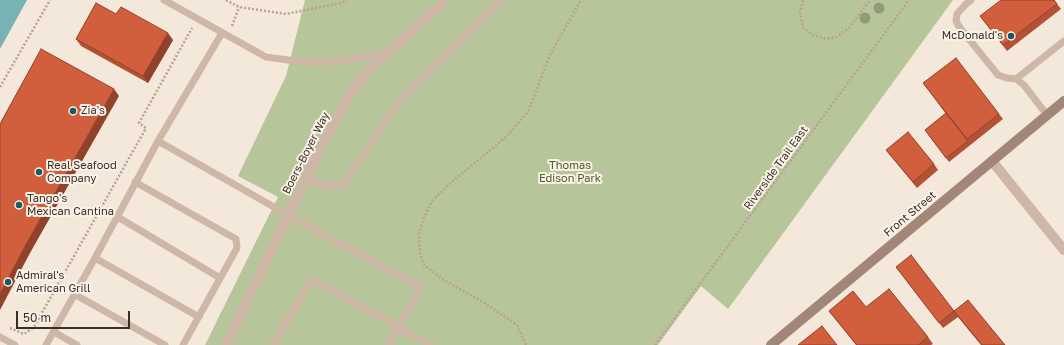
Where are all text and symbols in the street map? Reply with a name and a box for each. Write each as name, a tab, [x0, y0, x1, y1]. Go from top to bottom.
place label: McDonald's	[942, 29, 1003, 43]
marker: McDonald's	[1006, 31, 1016, 41]
place label: Zia's	[81, 104, 105, 118]
marker: Zia's	[68, 106, 78, 116]
street label: Boers-Boyer Way	[280, 110, 332, 196]
street label: Riverside Trail East	[741, 124, 811, 212]
place label: Real Seafood Company	[47, 159, 117, 185]
park label: Thomas Edison Park	[539, 159, 601, 185]
marker: Real Seafood Company	[34, 167, 44, 177]
street label: Front Street	[881, 188, 939, 240]
place label: Tango's Mexican Cantina	[27, 192, 114, 218]
marker: Tango's Mexican Cantina	[14, 200, 24, 210]
place label: Admiral's American Grill	[16, 269, 90, 295]
marker: Admiral's American Grill	[3, 277, 13, 287]
scale bar	[18, 303, 132, 329]
text: 50 m	[23, 310, 51, 325]

